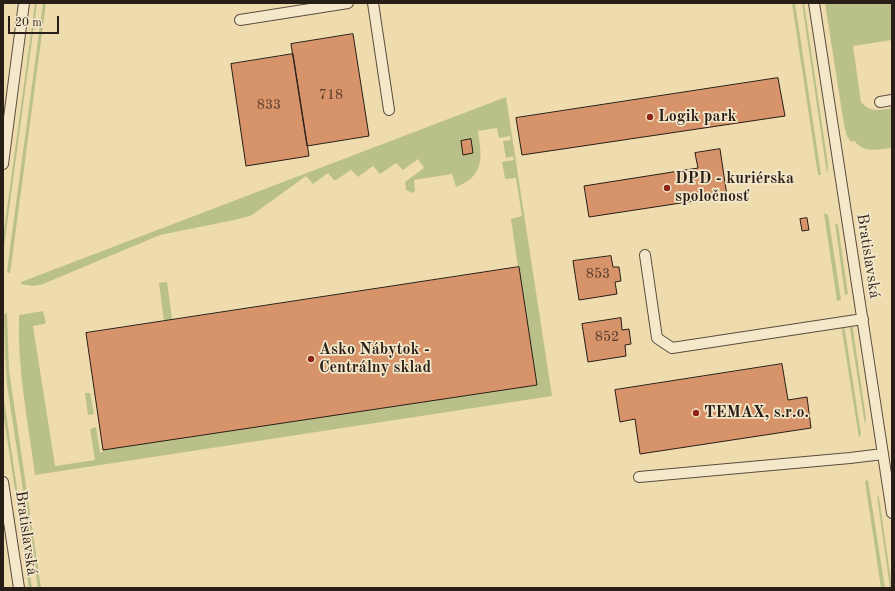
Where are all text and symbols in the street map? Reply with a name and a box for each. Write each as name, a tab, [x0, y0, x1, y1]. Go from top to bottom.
scale bar	[10, 8, 61, 34]
text: 20 m	[15, 17, 42, 29]
house number: 718	[319, 87, 343, 103]
house number: 833	[257, 97, 281, 113]
place label: Logik park	[658, 107, 737, 127]
marker: Logik park	[645, 112, 655, 122]
place label: DPD - kuriérska spoločnosť	[675, 169, 794, 207]
marker: DPD - kuriérska spoločnosť	[662, 183, 672, 193]
street label: Bratislavská	[852, 212, 884, 300]
house number: 853	[586, 266, 610, 282]
house number: 852	[595, 329, 619, 345]
place label: Asko Nábytok - Centrálny sklad	[319, 340, 431, 378]
marker: Asko Nábytok - Centrálny sklad	[306, 354, 316, 364]
place label: TEMAX, s.r.o.	[704, 403, 809, 423]
marker: TEMAX, s.r.o.	[691, 408, 701, 418]
street label: Bratislavská	[11, 489, 41, 577]

